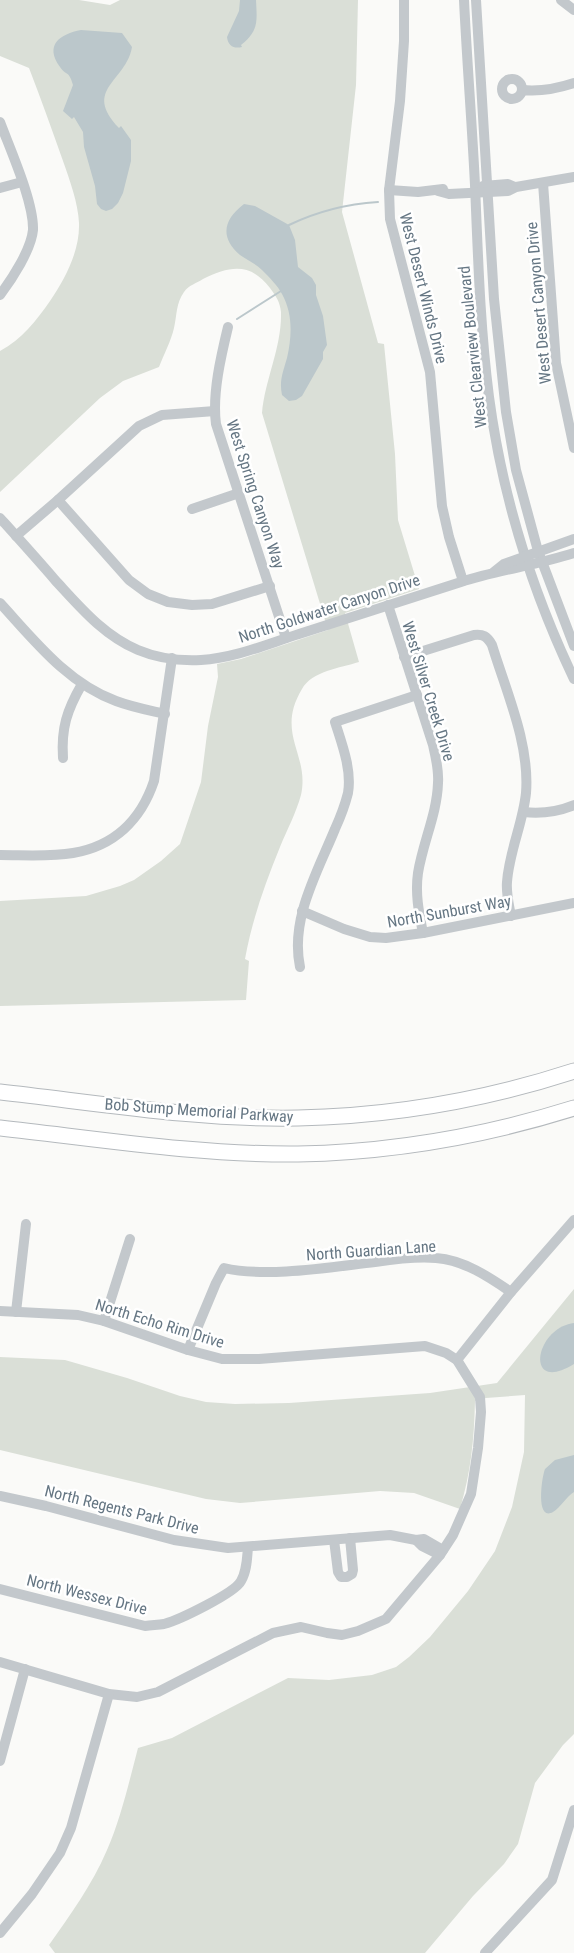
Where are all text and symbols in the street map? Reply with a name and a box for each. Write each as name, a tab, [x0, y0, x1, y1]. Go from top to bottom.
street label: West Desert Winds Drive	[396, 211, 451, 365]
street label: West Desert Canyon Drive	[522, 221, 555, 385]
street label: West Clearview Boulevard	[455, 265, 490, 429]
street label: West Spring Canyon Way	[222, 417, 289, 572]
street label: North Goldwater Canyon Drive	[236, 570, 422, 647]
street label: West Silver Creek Drive	[398, 619, 459, 763]
street label: North Sunburst Way	[386, 891, 513, 932]
street label: Bob Stump Memorial Parkway	[104, 1094, 294, 1127]
street label: North Guardian Lane	[305, 1236, 437, 1265]
street label: North Echo Rim Drive	[93, 1295, 227, 1352]
street label: North Regents Park Drive	[43, 1481, 201, 1538]
street label: North Wessex Drive	[25, 1570, 149, 1619]

